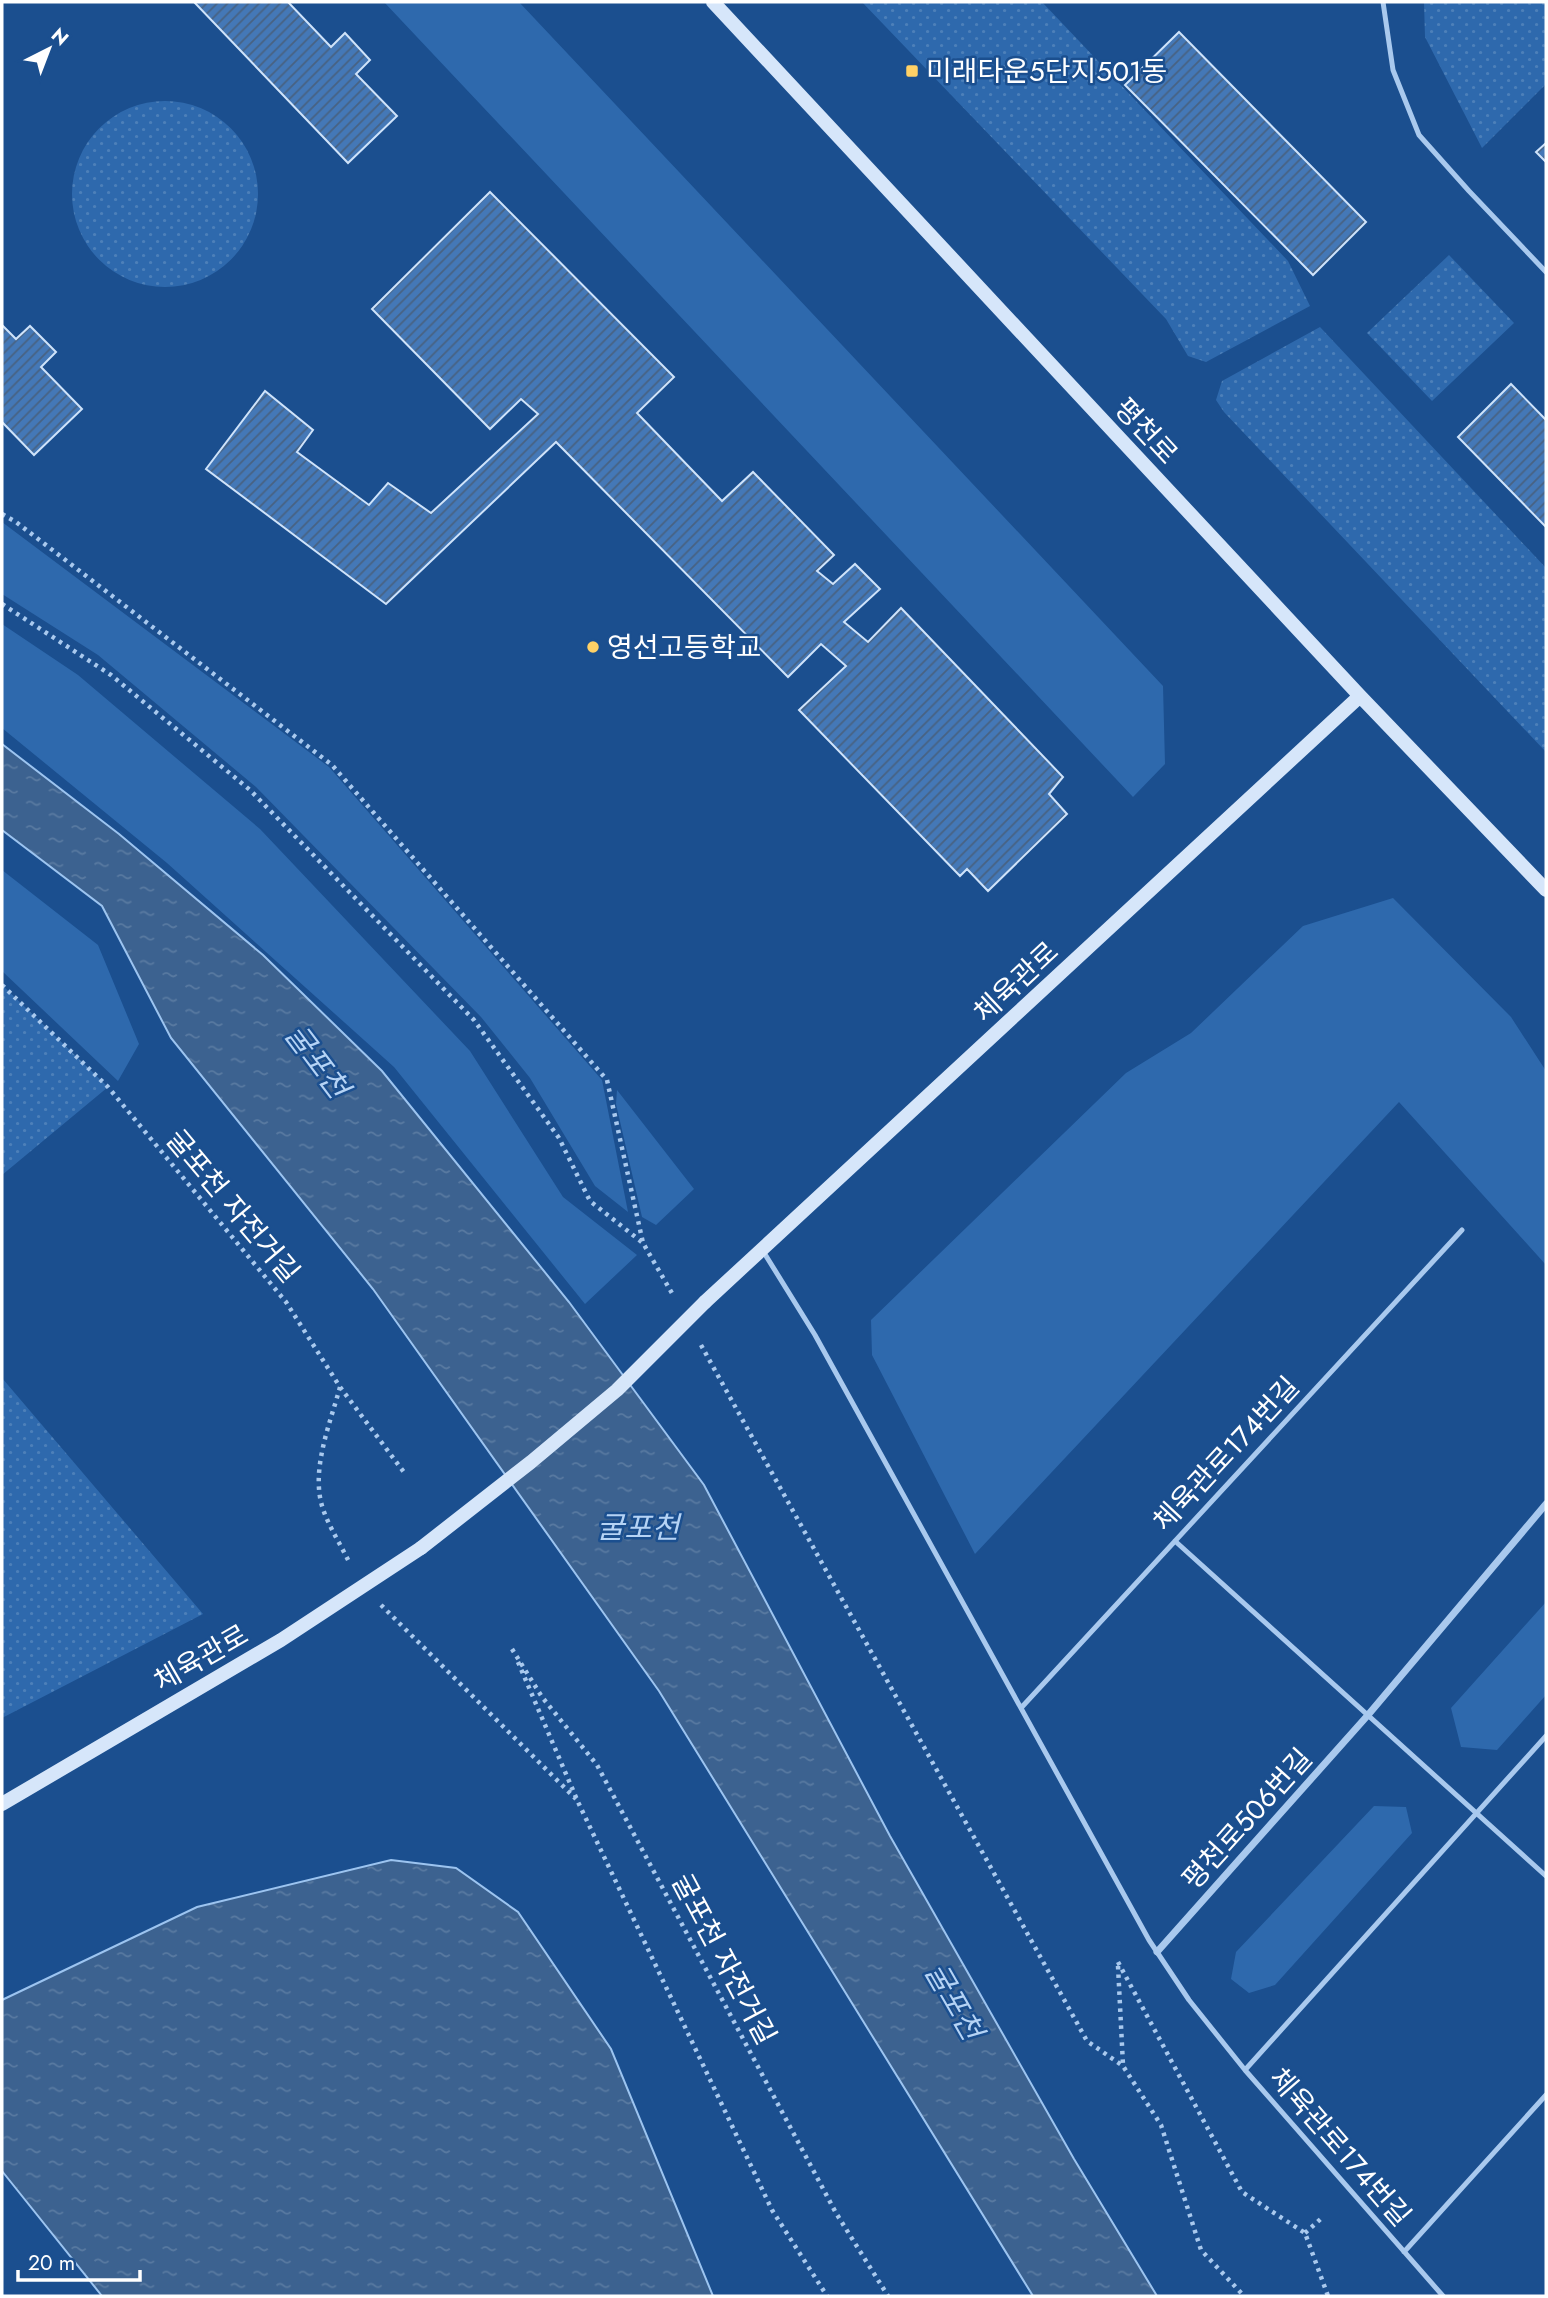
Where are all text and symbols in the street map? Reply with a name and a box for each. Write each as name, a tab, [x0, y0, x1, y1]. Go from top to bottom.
north arrow	[14, 14, 84, 84]
text: N	[45, 22, 75, 52]
place label: 미래타운5단지501동	[926, 51, 1167, 92]
marker: 미래타운5단지501동	[904, 63, 920, 79]
street label: 평천로	[1105, 389, 1187, 473]
place label: 영선고등학교	[607, 627, 762, 668]
marker: 영선고등학교	[585, 639, 601, 655]
street label: 체육관로	[964, 932, 1068, 1032]
water label: 굴포천	[275, 1015, 361, 1110]
street label: 굴포천 자전거길	[157, 1121, 309, 1291]
street label: 체육관로174번길	[1143, 1368, 1309, 1540]
water label: 굴포천	[597, 1506, 683, 1549]
street label: 체육관로	[146, 1614, 256, 1702]
street label: 평천로506번길	[1172, 1739, 1322, 1899]
street label: 굴포천 자전거길	[662, 1866, 786, 2052]
water label: 굴포천	[915, 1954, 995, 2051]
street label: 체육관로174번길	[1260, 2059, 1420, 2235]
scale bar	[18, 2238, 140, 2282]
text: 20 m	[28, 2248, 75, 2278]

